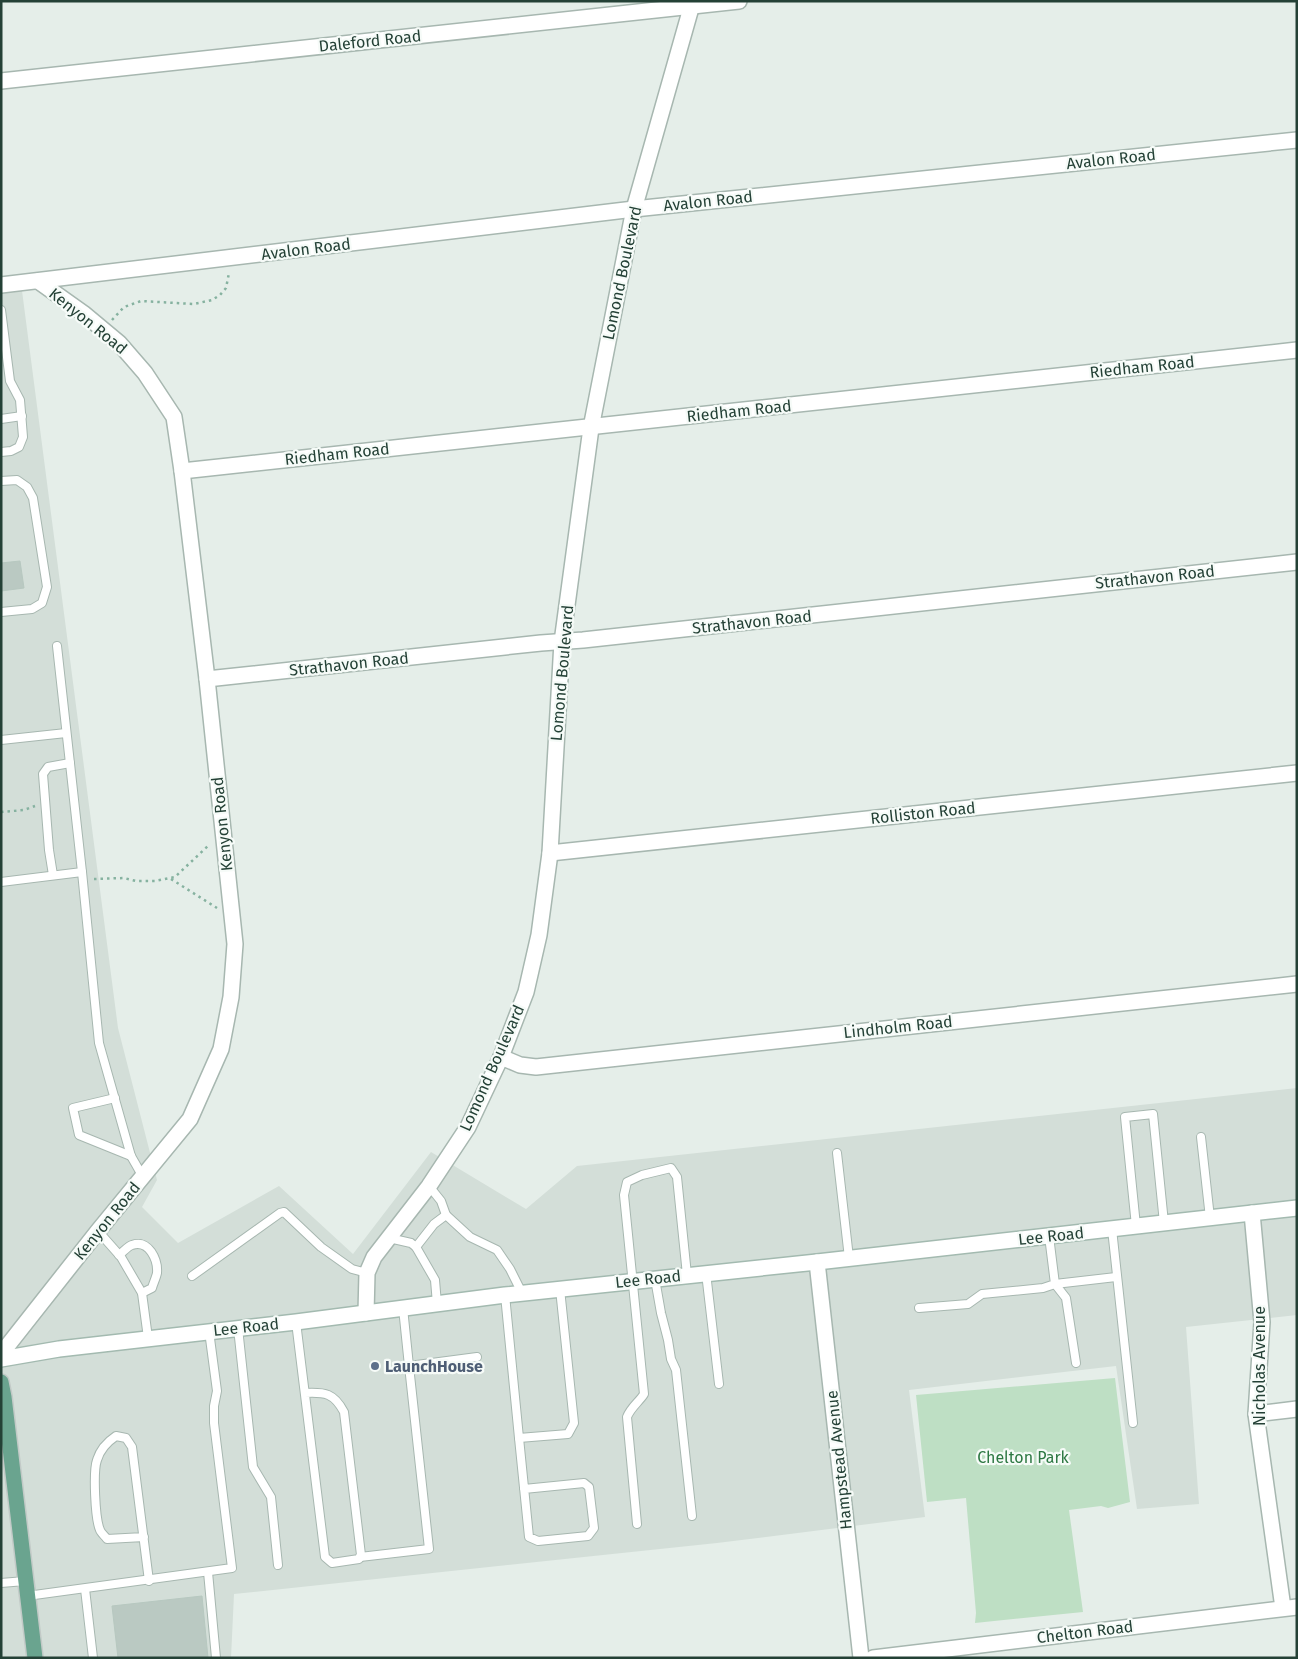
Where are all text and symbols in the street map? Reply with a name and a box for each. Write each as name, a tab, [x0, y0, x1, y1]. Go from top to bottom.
street label: Daleford Road	[318, 26, 422, 56]
street label: Avalon Road	[1065, 145, 1157, 173]
street label: Avalon Road	[662, 187, 754, 215]
street label: Lomond Boulevard	[599, 204, 645, 342]
street label: Avalon Road	[260, 234, 352, 264]
street label: Kenyon Road	[45, 284, 131, 358]
street label: Riedham Road	[1089, 352, 1195, 382]
street label: Riedham Road	[686, 396, 792, 426]
street label: Riedham Road	[284, 439, 390, 469]
street label: Strathavon Road	[1094, 561, 1216, 593]
street label: Lomond Boulevard	[547, 604, 577, 742]
street label: Strathavon Road	[691, 606, 813, 638]
street label: Strathavon Road	[288, 648, 410, 680]
street label: Kenyon Road	[208, 776, 236, 872]
street label: Rolliston Road	[870, 798, 976, 828]
street label: Lomond Boulevard	[456, 1002, 528, 1134]
street label: Lindholm Road	[842, 1012, 954, 1042]
street label: Kenyon Road	[70, 1178, 144, 1264]
street label: Lee Road	[1017, 1223, 1085, 1249]
street label: Lee Road	[614, 1266, 682, 1292]
street label: Nicholas Avenue	[1250, 1306, 1269, 1426]
street label: Lee Road	[212, 1314, 280, 1340]
place label: LaunchHouse	[385, 1357, 483, 1376]
marker: LaunchHouse	[369, 1360, 381, 1372]
street label: Hampstead Avenue	[822, 1389, 856, 1531]
park label: Chelton Park	[977, 1448, 1070, 1467]
street label: Chelton Road	[1036, 1617, 1134, 1647]

